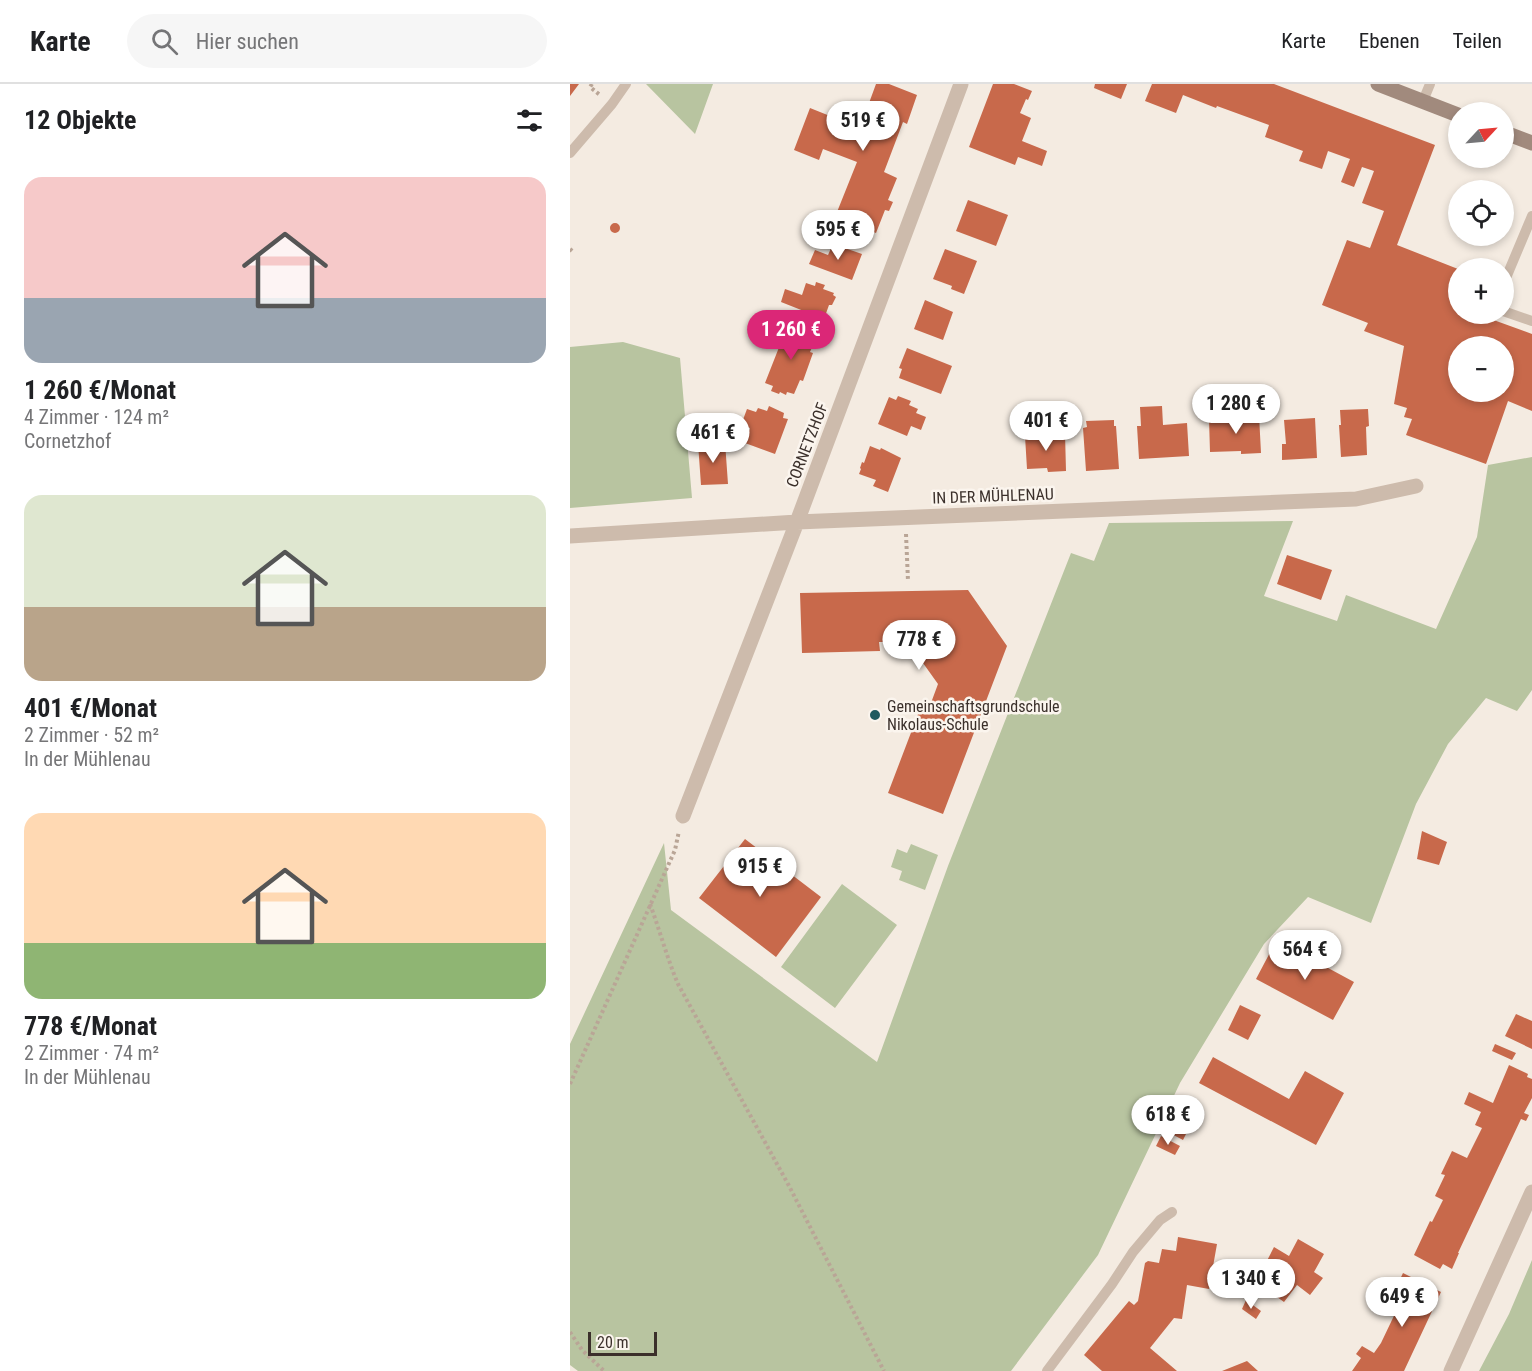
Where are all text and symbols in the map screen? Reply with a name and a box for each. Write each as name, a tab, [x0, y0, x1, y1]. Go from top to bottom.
search box	[127, 14, 547, 68]
text: Karte	[30, 25, 91, 58]
icon: search	[148, 25, 181, 58]
text: Hier suchen	[196, 29, 299, 54]
text: Karte	[1281, 29, 1326, 53]
text: Ebenen	[1359, 29, 1420, 53]
text: Teilen	[1453, 29, 1502, 53]
pin: 519 €	[821, 101, 905, 152]
north arrow	[1448, 102, 1514, 168]
map controls	[1448, 102, 1514, 402]
icon: filters	[513, 104, 546, 137]
text: 12 Objekte	[24, 105, 137, 135]
text: 519 €	[840, 108, 886, 132]
button: locate	[1448, 180, 1514, 246]
pin: 595 €	[796, 210, 880, 261]
icon: home	[231, 216, 339, 324]
text: 595 €	[815, 217, 861, 241]
button: +	[1448, 258, 1514, 324]
pin: 1 260 €	[736, 310, 846, 361]
text: 1 260 €	[761, 317, 821, 341]
button: −	[1448, 336, 1514, 402]
text: 1 260 €/Monat	[24, 375, 176, 405]
pin: 1 280 €	[1181, 384, 1291, 435]
text: 1 280 €	[1206, 391, 1266, 415]
street label: CORNETZHOF	[782, 400, 832, 490]
pin: 401 €	[1004, 401, 1088, 452]
text: 4 Zimmer · 124 m²	[24, 405, 169, 429]
text: 401 €	[1023, 408, 1069, 432]
pin: 461 €	[671, 413, 755, 464]
text: 461 €	[690, 420, 736, 444]
text: Cornetzhof	[24, 429, 111, 453]
street label: IN DER MÜHLENAU	[932, 484, 1054, 508]
icon: home	[231, 534, 339, 642]
pin: 778 €	[877, 620, 961, 671]
text: 778 €	[896, 627, 942, 651]
text: 401 €/Monat	[24, 693, 157, 723]
place label: Gemeinschaftsgrundschule Nikolaus-Schule	[887, 697, 1060, 734]
marker: Gemeinschaftsgrundschule Nikolaus-Schule	[868, 708, 882, 722]
text: 2 Zimmer · 52 m²	[24, 723, 159, 747]
text: In der Mühlenau	[24, 747, 151, 771]
pin: 915 €	[718, 847, 802, 898]
icon: home	[231, 852, 339, 960]
text: 915 €	[737, 854, 783, 878]
pin: 564 €	[1263, 930, 1347, 981]
text: 564 €	[1282, 937, 1328, 961]
text: 778 €/Monat	[24, 1011, 157, 1041]
text: 2 Zimmer · 74 m²	[24, 1041, 159, 1065]
text: In der Mühlenau	[24, 1065, 151, 1089]
pin: 618 €	[1126, 1095, 1210, 1146]
text: 618 €	[1145, 1102, 1191, 1126]
pin: 1 340 €	[1196, 1259, 1306, 1310]
text: 1 340 €	[1221, 1266, 1281, 1290]
pin: 649 €	[1360, 1277, 1444, 1328]
text: 649 €	[1379, 1284, 1425, 1308]
scale bar	[588, 1329, 657, 1356]
text: 20 m	[597, 1333, 629, 1352]

